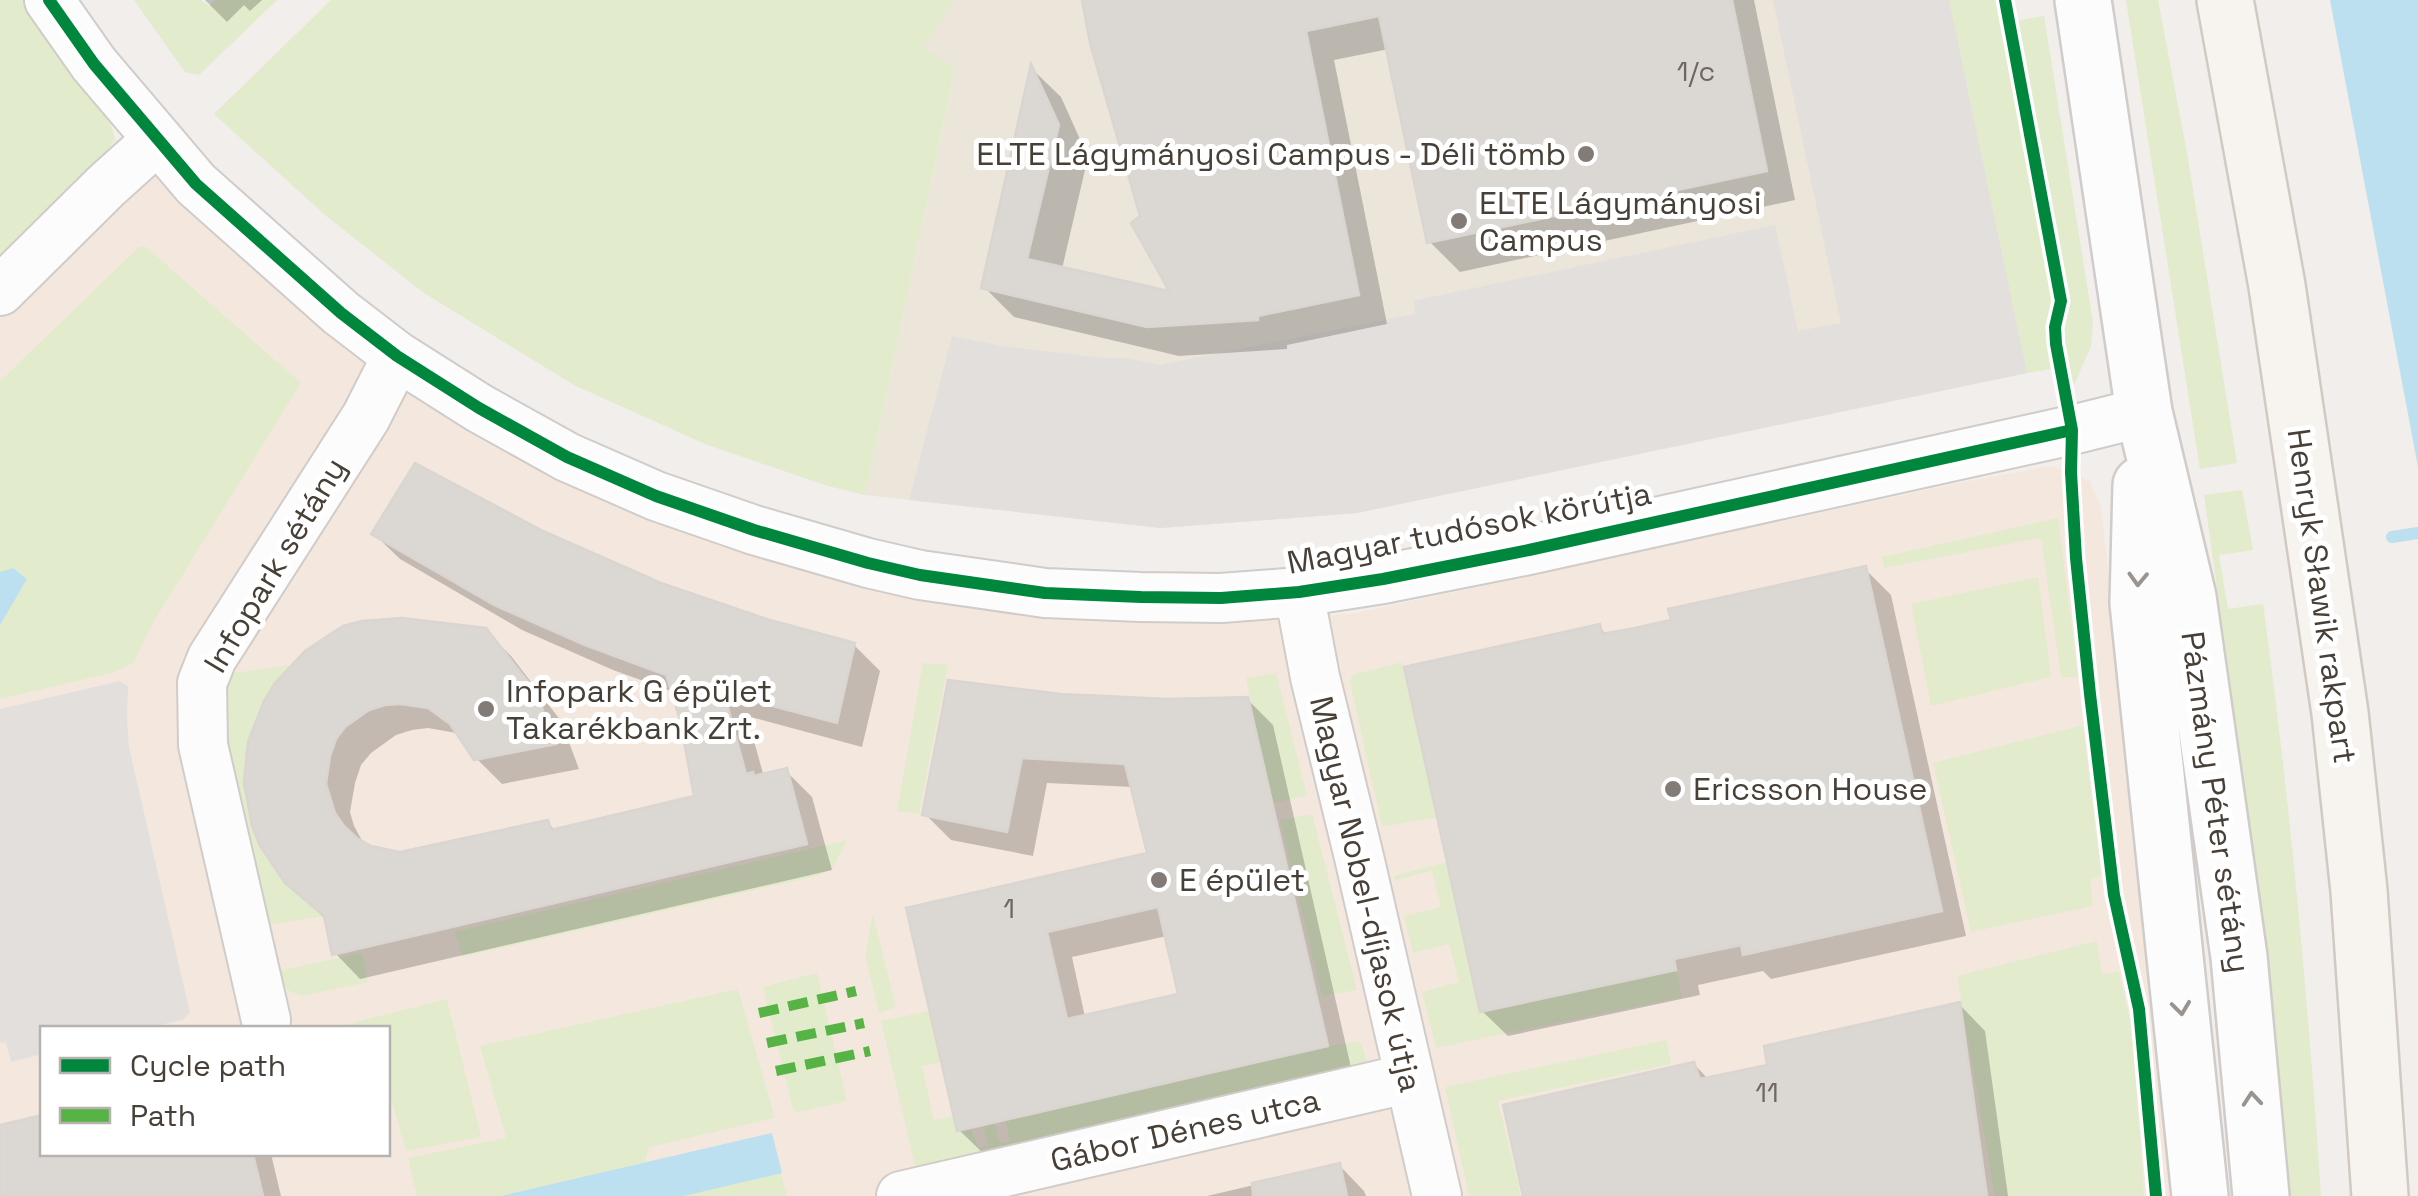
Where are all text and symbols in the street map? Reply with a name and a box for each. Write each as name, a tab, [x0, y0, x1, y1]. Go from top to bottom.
house number: 1/c	[1677, 53, 1715, 89]
place label: ELTE Lágymányosi Campus - Déli tömb	[976, 134, 1566, 174]
marker: ELTE Lágymányosi Campus - Déli tömb	[1575, 143, 1597, 165]
place label: ELTE Lágymányosi Campus	[1479, 183, 1762, 260]
marker: ELTE Lágymányosi Campus	[1448, 210, 1470, 232]
street label: Henryk Sławik rakpart	[2279, 426, 2365, 766]
street label: Infopark sétány	[195, 450, 355, 680]
street label: Magyar tudósok körútja	[1284, 473, 1654, 583]
one-way arrow	[2128, 572, 2149, 588]
street label: Pázmány Péter sétány	[2172, 629, 2260, 975]
place label: Infopark G épület Takarékbank Zrt.	[506, 671, 772, 748]
street label: Magyar Nobel-díjasok útja	[1301, 692, 1431, 1096]
marker: Infopark G épület Takarékbank Zrt.	[475, 698, 497, 720]
place label: Ericsson House	[1693, 769, 1928, 809]
marker: Ericsson House	[1662, 778, 1684, 800]
place label: E épület	[1179, 860, 1305, 900]
marker: E épület	[1148, 869, 1170, 891]
house number: 1	[1003, 890, 1015, 926]
one-way arrow	[2170, 1001, 2191, 1017]
legend	[40, 1026, 390, 1156]
text: Cycle path	[130, 1046, 286, 1085]
house number: 11	[1755, 1074, 1779, 1110]
street label: Gábor Dénes utca	[1046, 1080, 1324, 1180]
one-way arrow	[2242, 1090, 2263, 1106]
text: Path	[130, 1096, 196, 1135]

